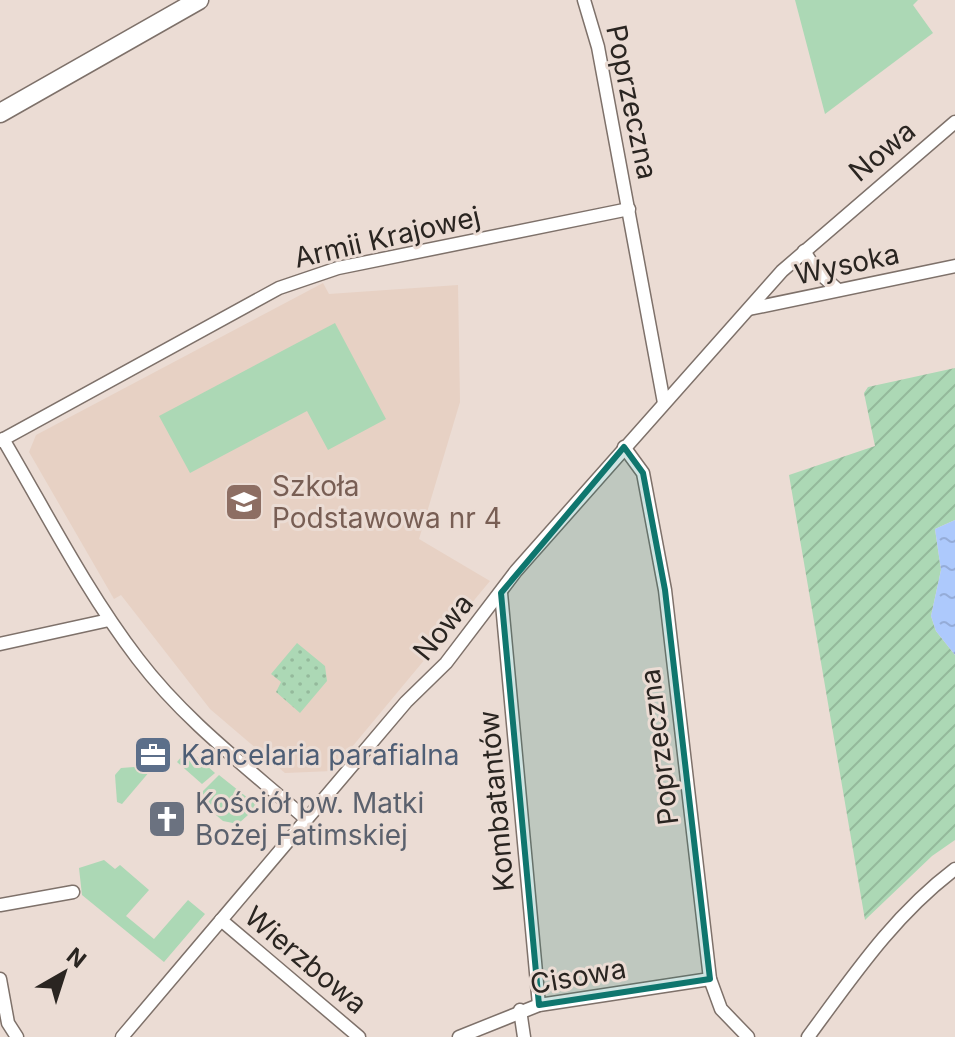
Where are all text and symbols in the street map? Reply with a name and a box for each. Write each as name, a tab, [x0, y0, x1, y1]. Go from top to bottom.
street label: Poprzeczna	[599, 22, 665, 182]
street label: Nowa	[842, 114, 922, 188]
street label: Armii Krajowej	[291, 199, 483, 275]
street label: Wysoka	[792, 236, 902, 292]
place label: Szkoła Podstawowa nr 4	[272, 469, 502, 535]
school or university icon: Szkoła Podstawowa nr 4	[223, 481, 265, 523]
street label: Nowa	[406, 587, 480, 667]
street label: Poprzeczna	[633, 667, 685, 827]
street label: Kombatantów	[471, 709, 521, 893]
office icon: Kancelaria parafialna	[132, 734, 174, 776]
place label: Kancelaria parafialna	[181, 738, 460, 772]
place label: Kościół pw. Matki Bożej Fatimskiej	[195, 786, 424, 852]
church icon: Kościół pw. Matki Bożej Fatimskiej	[146, 798, 188, 840]
street label: Wierzbowa	[238, 899, 374, 1021]
north arrow	[24, 933, 104, 1013]
text: N	[62, 942, 91, 973]
street label: Cisowa	[527, 951, 629, 1001]

